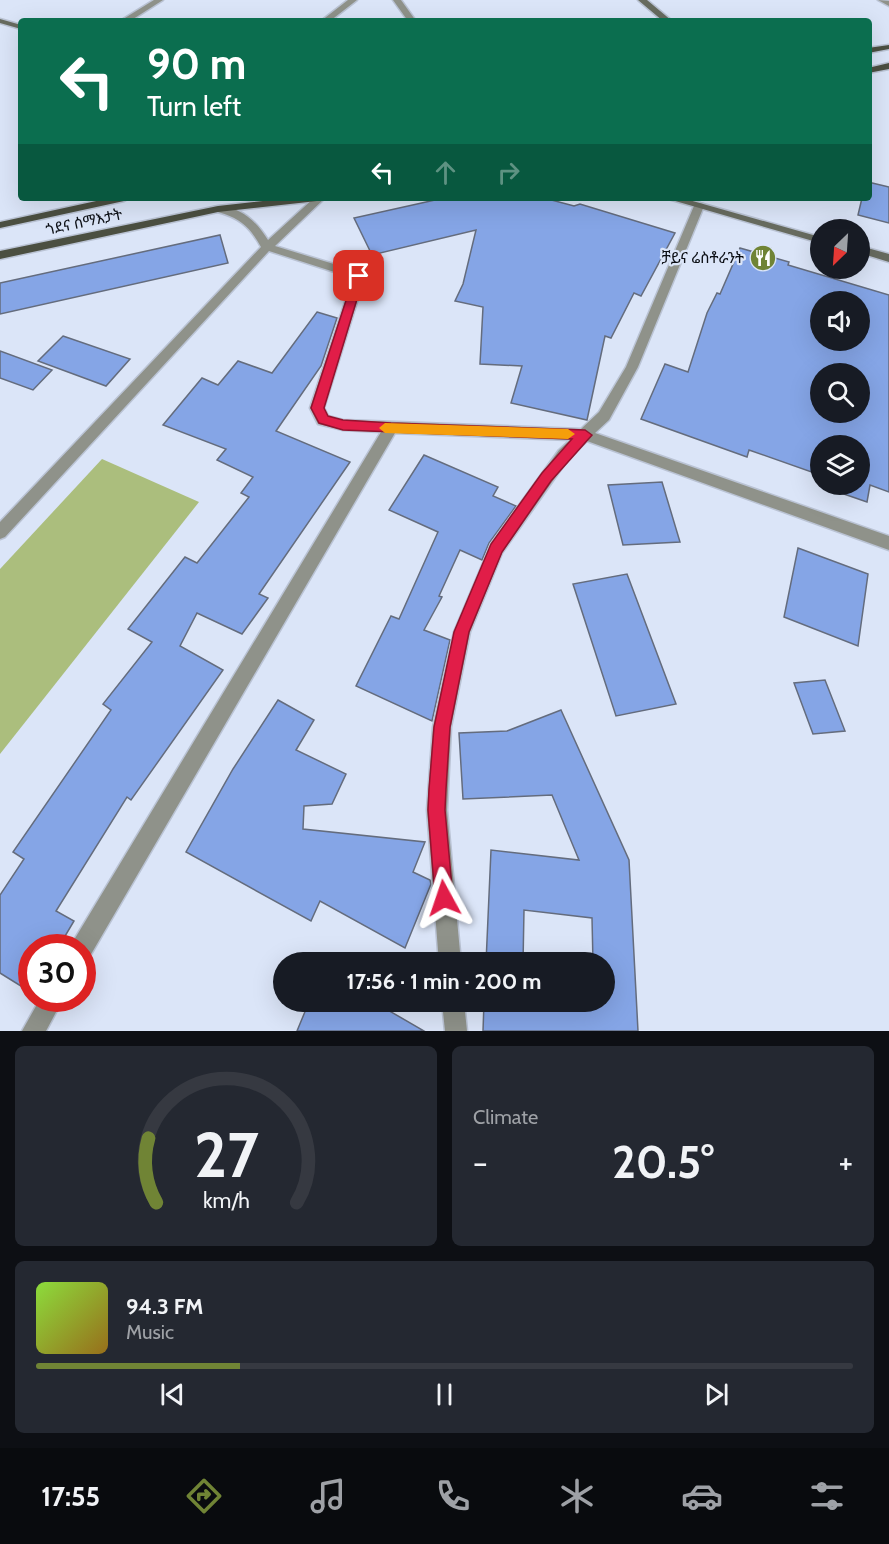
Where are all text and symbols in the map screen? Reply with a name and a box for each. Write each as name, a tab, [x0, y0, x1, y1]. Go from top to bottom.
text: 90 m	[147, 38, 246, 90]
icon: left	[48, 42, 126, 120]
text: Turn left	[147, 90, 241, 123]
icon: left	[366, 156, 399, 189]
icon: ahead	[429, 156, 462, 189]
icon: right	[492, 156, 525, 189]
street label: ጎደና ሰማእታት	[44, 205, 124, 239]
north arrow	[810, 219, 870, 279]
map controls	[810, 219, 870, 495]
restaurant icon: ቻይና ሬስቶራንት	[748, 243, 778, 273]
place label: ቻይና ሬስቶራንት	[661, 249, 744, 267]
pin	[333, 250, 384, 301]
icon: arrive	[342, 259, 375, 292]
button: sound	[810, 291, 870, 351]
button: search	[810, 363, 870, 423]
button: layers	[810, 435, 870, 495]
position arrow	[412, 866, 476, 930]
speed limit sign: 30	[18, 934, 96, 1012]
text: 17:56 · 1 min · 200 m	[347, 968, 541, 995]
text: Climate	[473, 1105, 538, 1129]
text: 27	[194, 1117, 259, 1193]
text: 20.5°	[612, 1135, 714, 1189]
text: −	[473, 1142, 488, 1182]
text: +	[838, 1142, 853, 1182]
text: km/h	[203, 1187, 249, 1213]
text: 94.3 FM	[126, 1293, 203, 1320]
text: Music	[126, 1320, 174, 1344]
icon: previous	[156, 1378, 189, 1411]
icon: pause	[428, 1378, 461, 1411]
icon: next	[700, 1378, 733, 1411]
icon: directions	[183, 1475, 225, 1517]
icon: music	[307, 1475, 349, 1517]
icon: phone	[432, 1475, 474, 1517]
icon: climate	[556, 1475, 598, 1517]
icon: car	[681, 1475, 723, 1517]
icon: filters	[806, 1475, 848, 1517]
text: 17:55	[41, 1480, 100, 1513]

